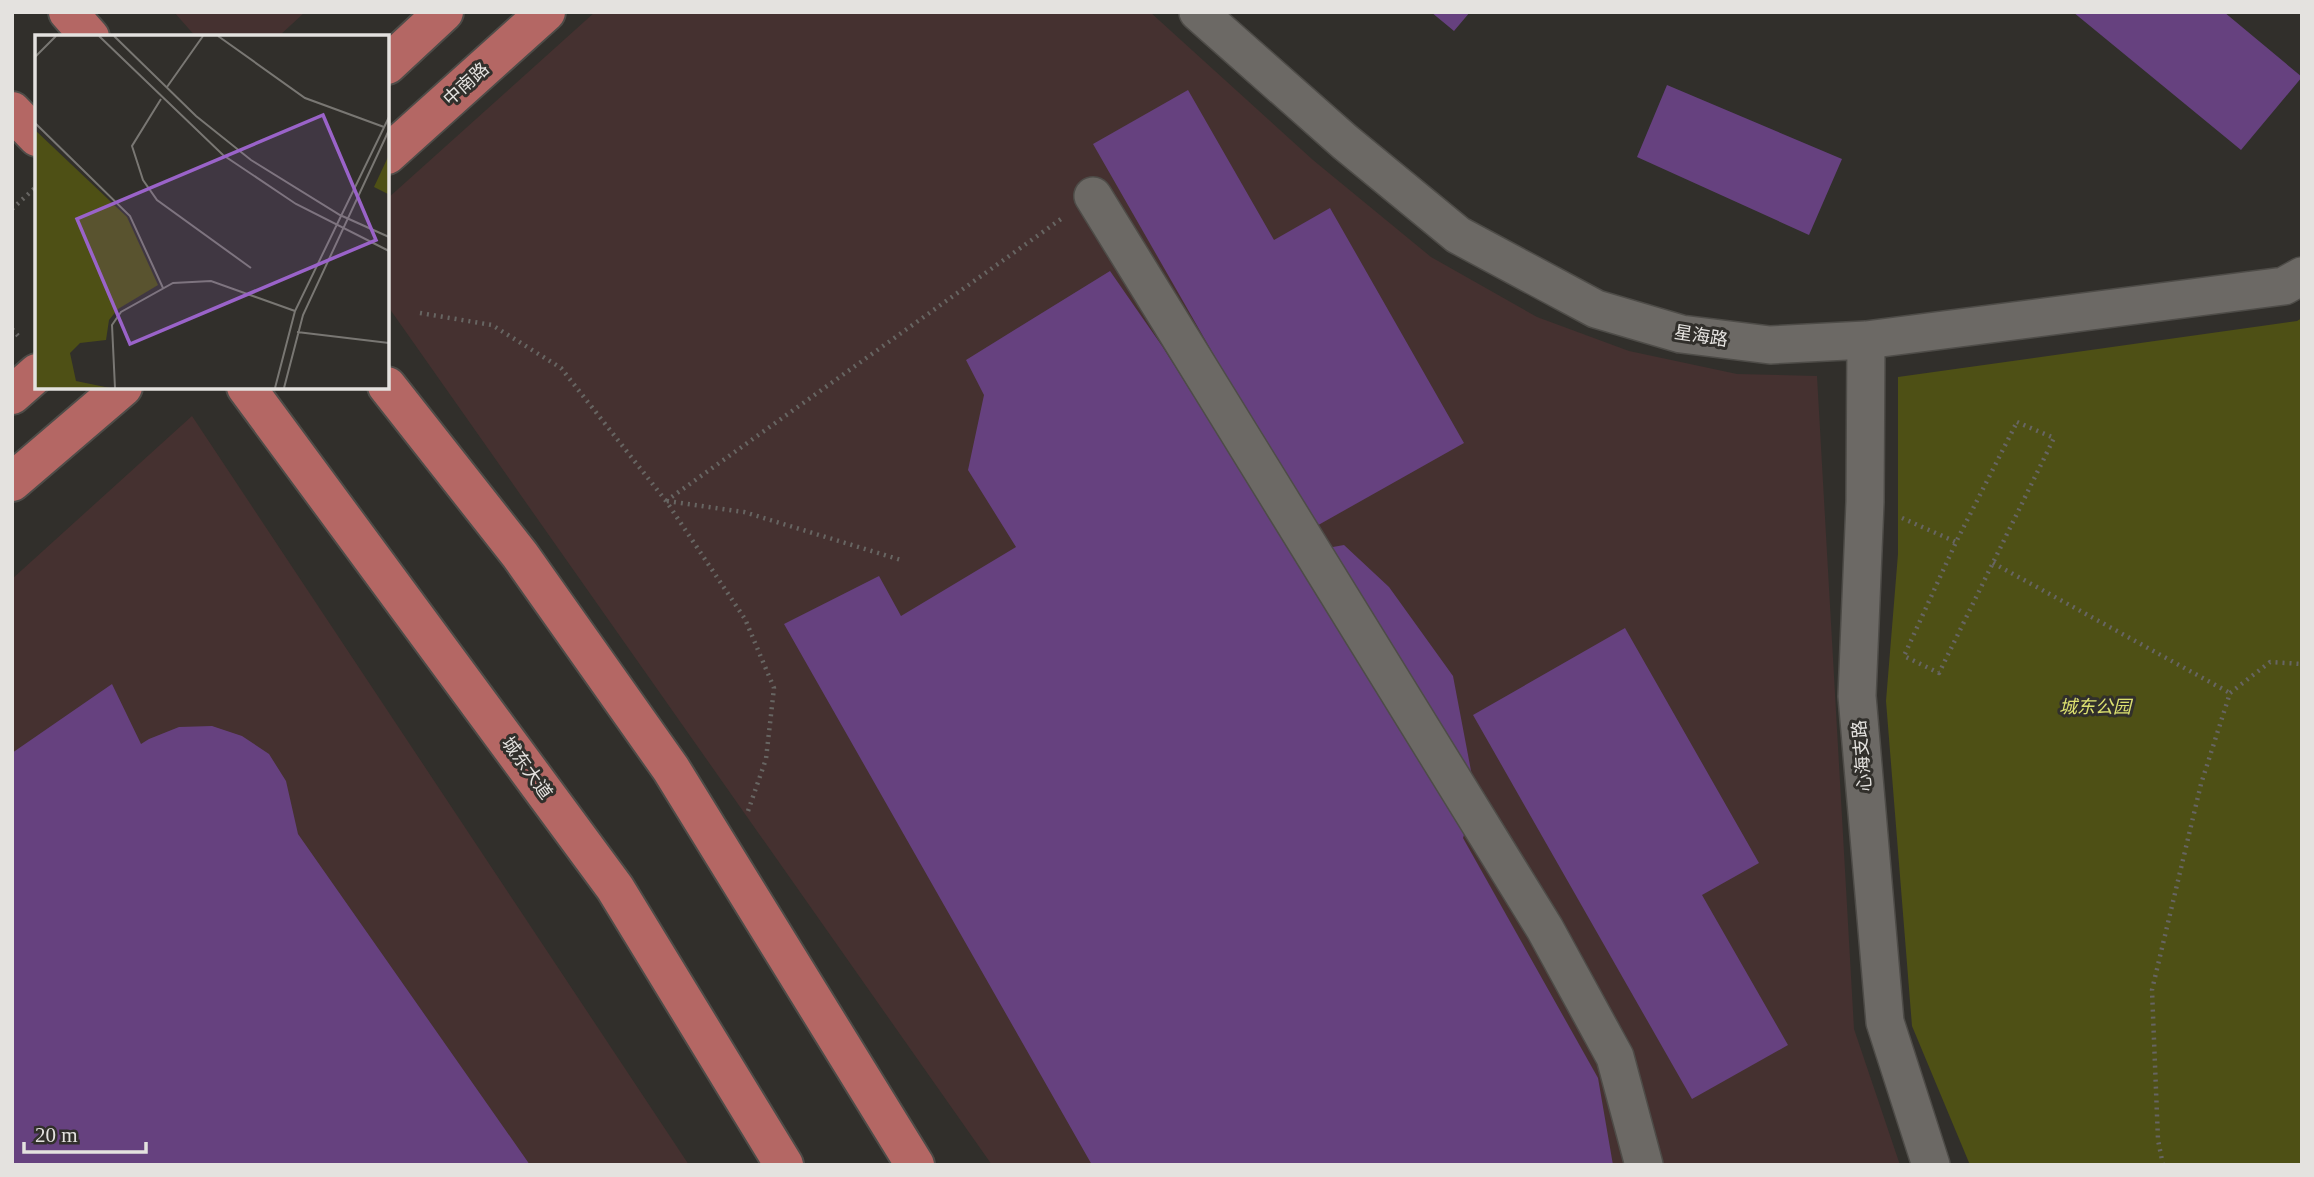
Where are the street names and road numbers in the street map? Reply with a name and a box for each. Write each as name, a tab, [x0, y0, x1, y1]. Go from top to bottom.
street label: 中南路	[439, 59, 493, 109]
street label: 星海路	[1673, 322, 1729, 350]
street label: 心海支路	[1849, 719, 1875, 793]
street label: 城东大道	[498, 733, 556, 803]

